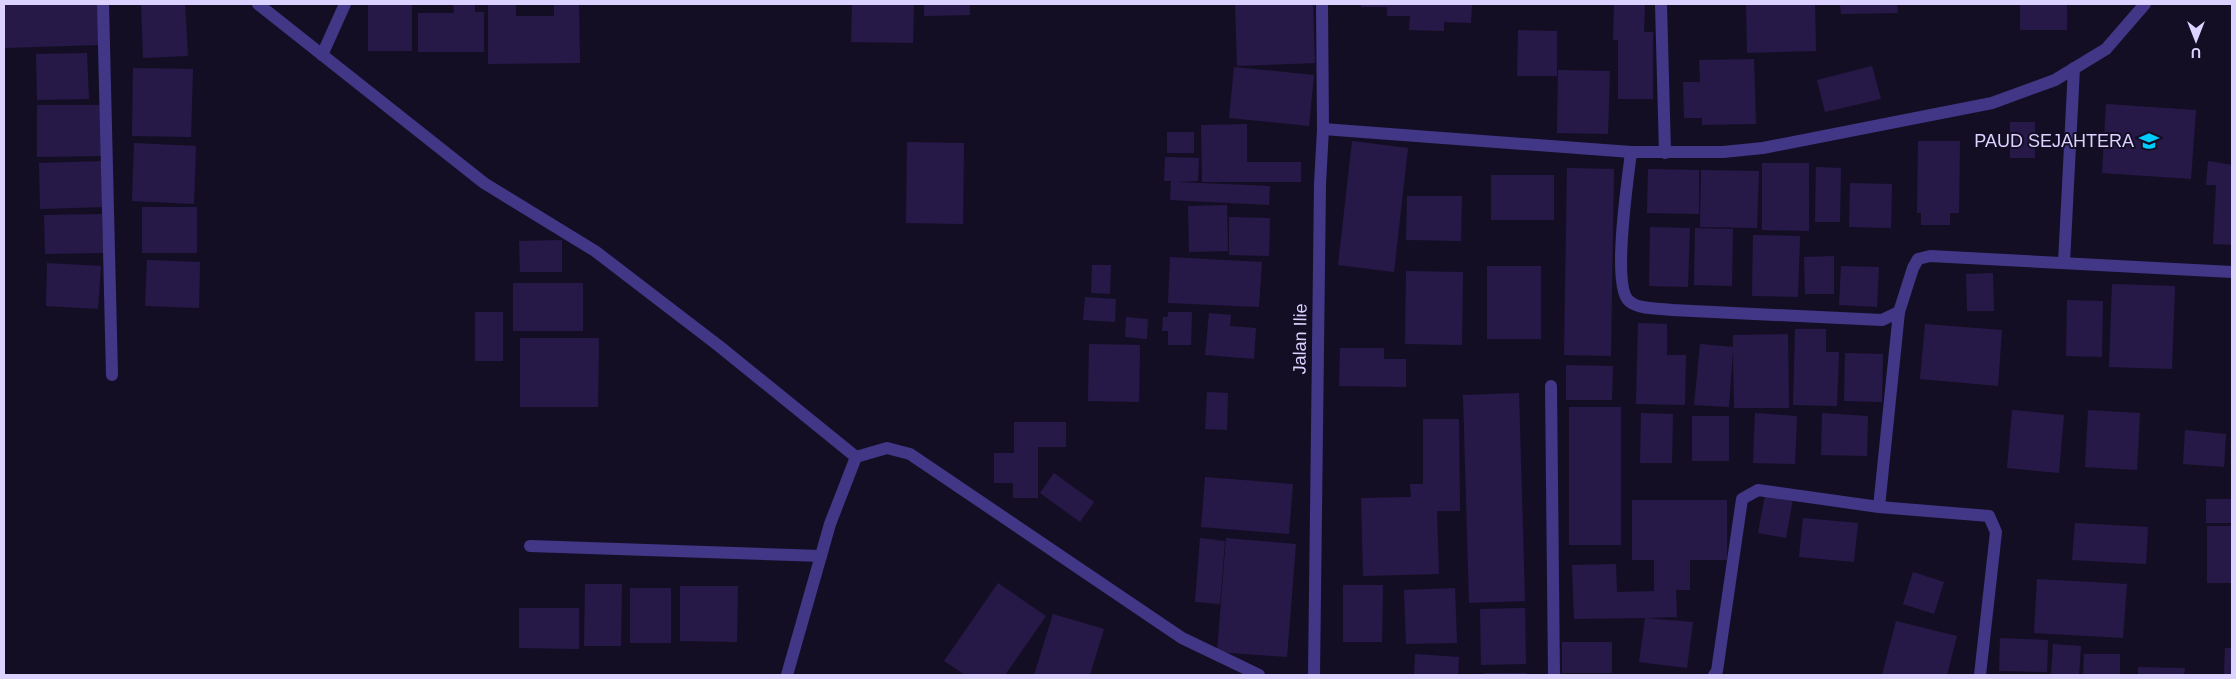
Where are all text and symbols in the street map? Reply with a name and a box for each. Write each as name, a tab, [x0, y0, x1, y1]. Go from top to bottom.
north arrow	[2171, 15, 2221, 65]
text: U	[2191, 45, 2201, 61]
school or university icon: PAUD SEJAHTERA	[2138, 130, 2160, 152]
place label: PAUD SEJAHTERA	[1974, 131, 2134, 151]
street label: Jalan Ilie	[1289, 303, 1311, 375]

